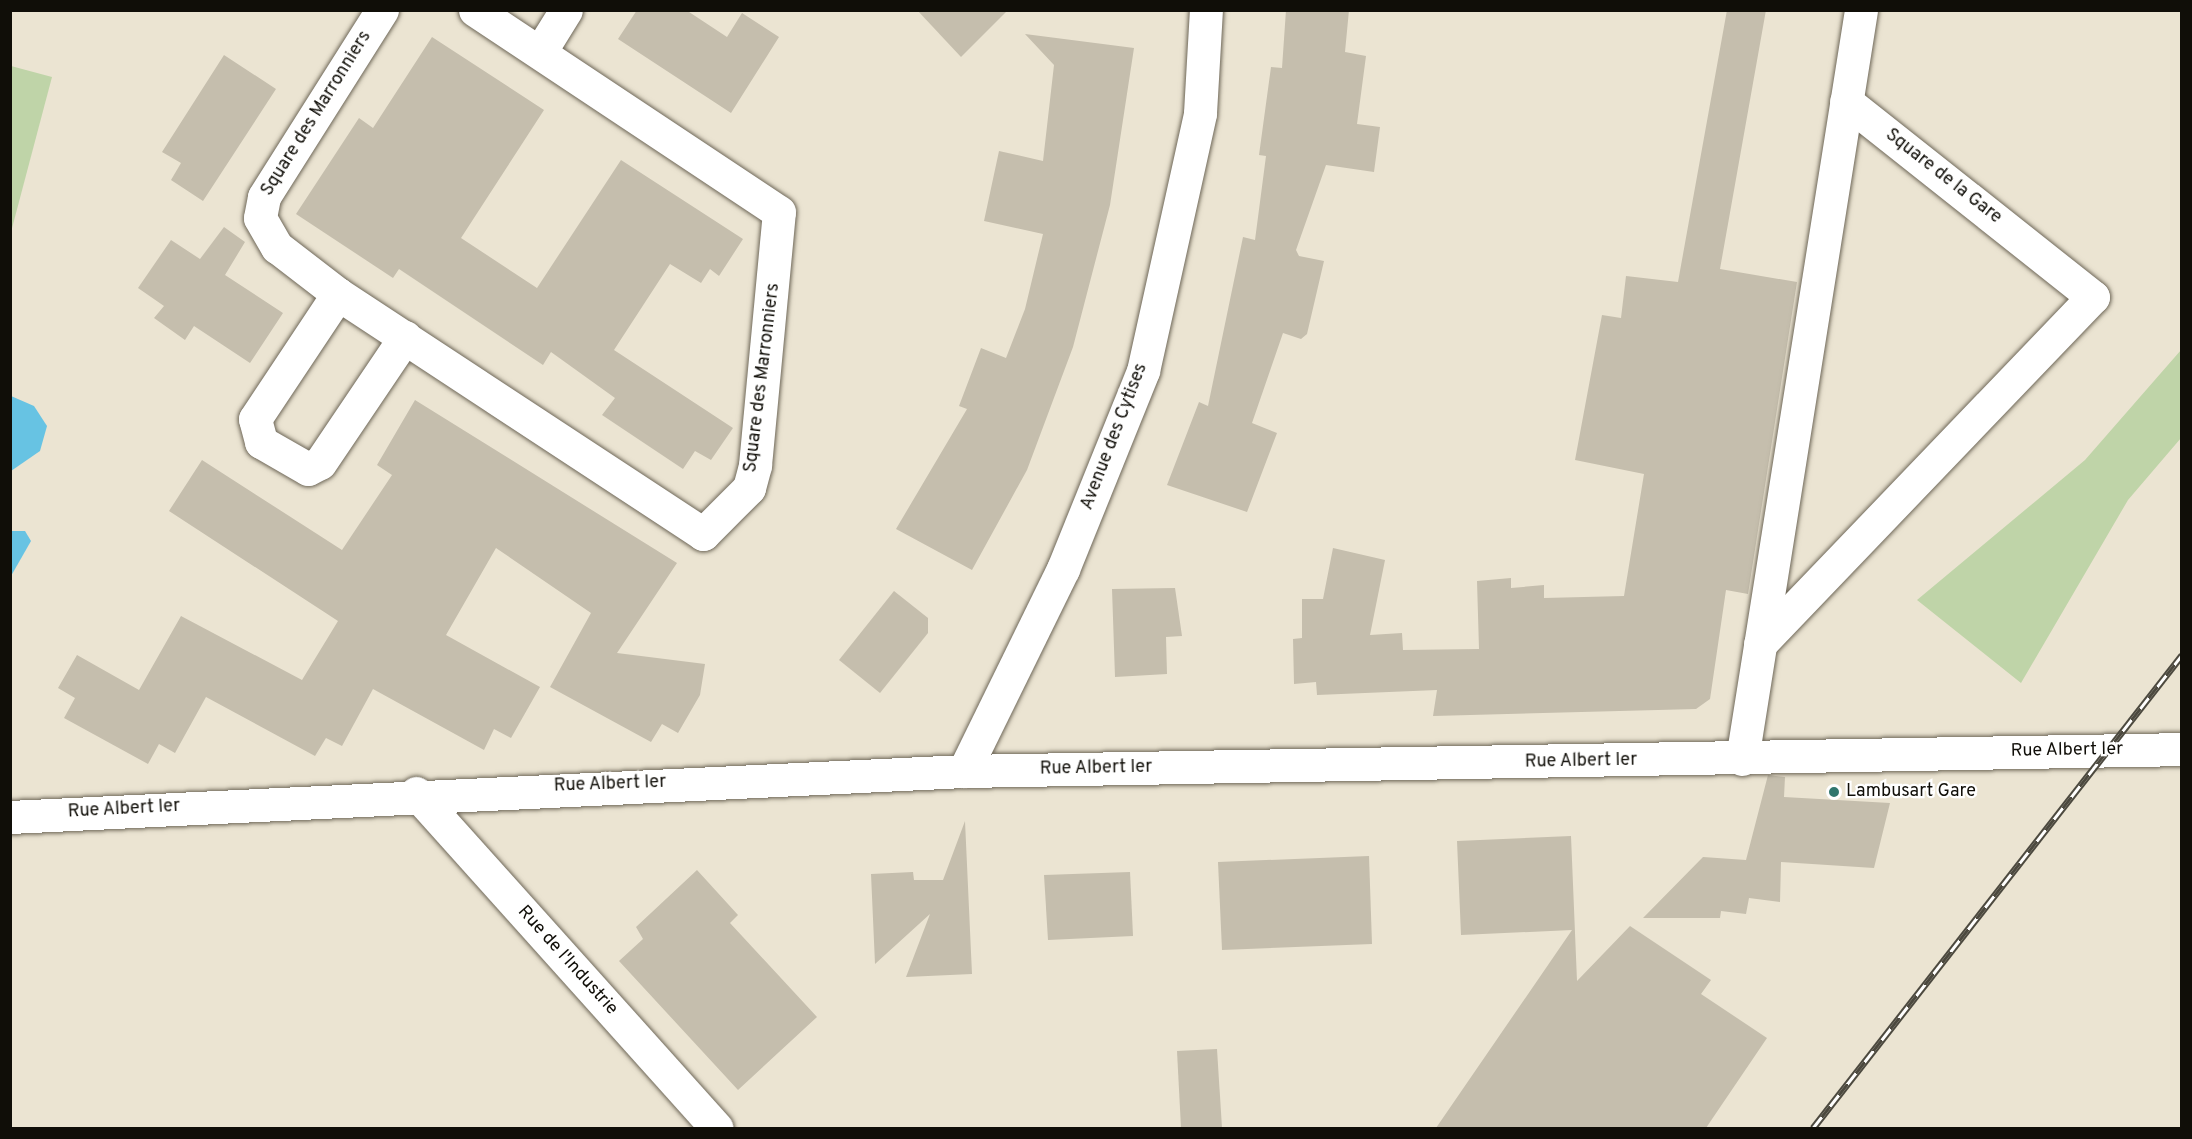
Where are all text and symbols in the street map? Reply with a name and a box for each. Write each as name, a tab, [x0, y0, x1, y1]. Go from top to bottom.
street label: Square des Marronniers	[257, 27, 377, 201]
street label: Square de la Gare	[1880, 125, 2006, 229]
street label: Square des Marronniers	[741, 282, 785, 474]
street label: Avenue des Cytises	[1077, 361, 1153, 513]
street label: Rue Albert Ier	[2010, 739, 2124, 763]
street label: Rue Albert Ier	[1524, 750, 1638, 774]
street label: Rue Albert Ier	[1039, 757, 1153, 781]
street label: Rue Albert Ier	[553, 772, 667, 798]
place label: Lambusart Gare	[1846, 781, 1976, 803]
marker: Lambusart Gare	[1827, 785, 1841, 799]
street label: Rue Albert Ier	[67, 796, 181, 824]
street label: Rue de l'Industrie	[512, 902, 622, 1020]

